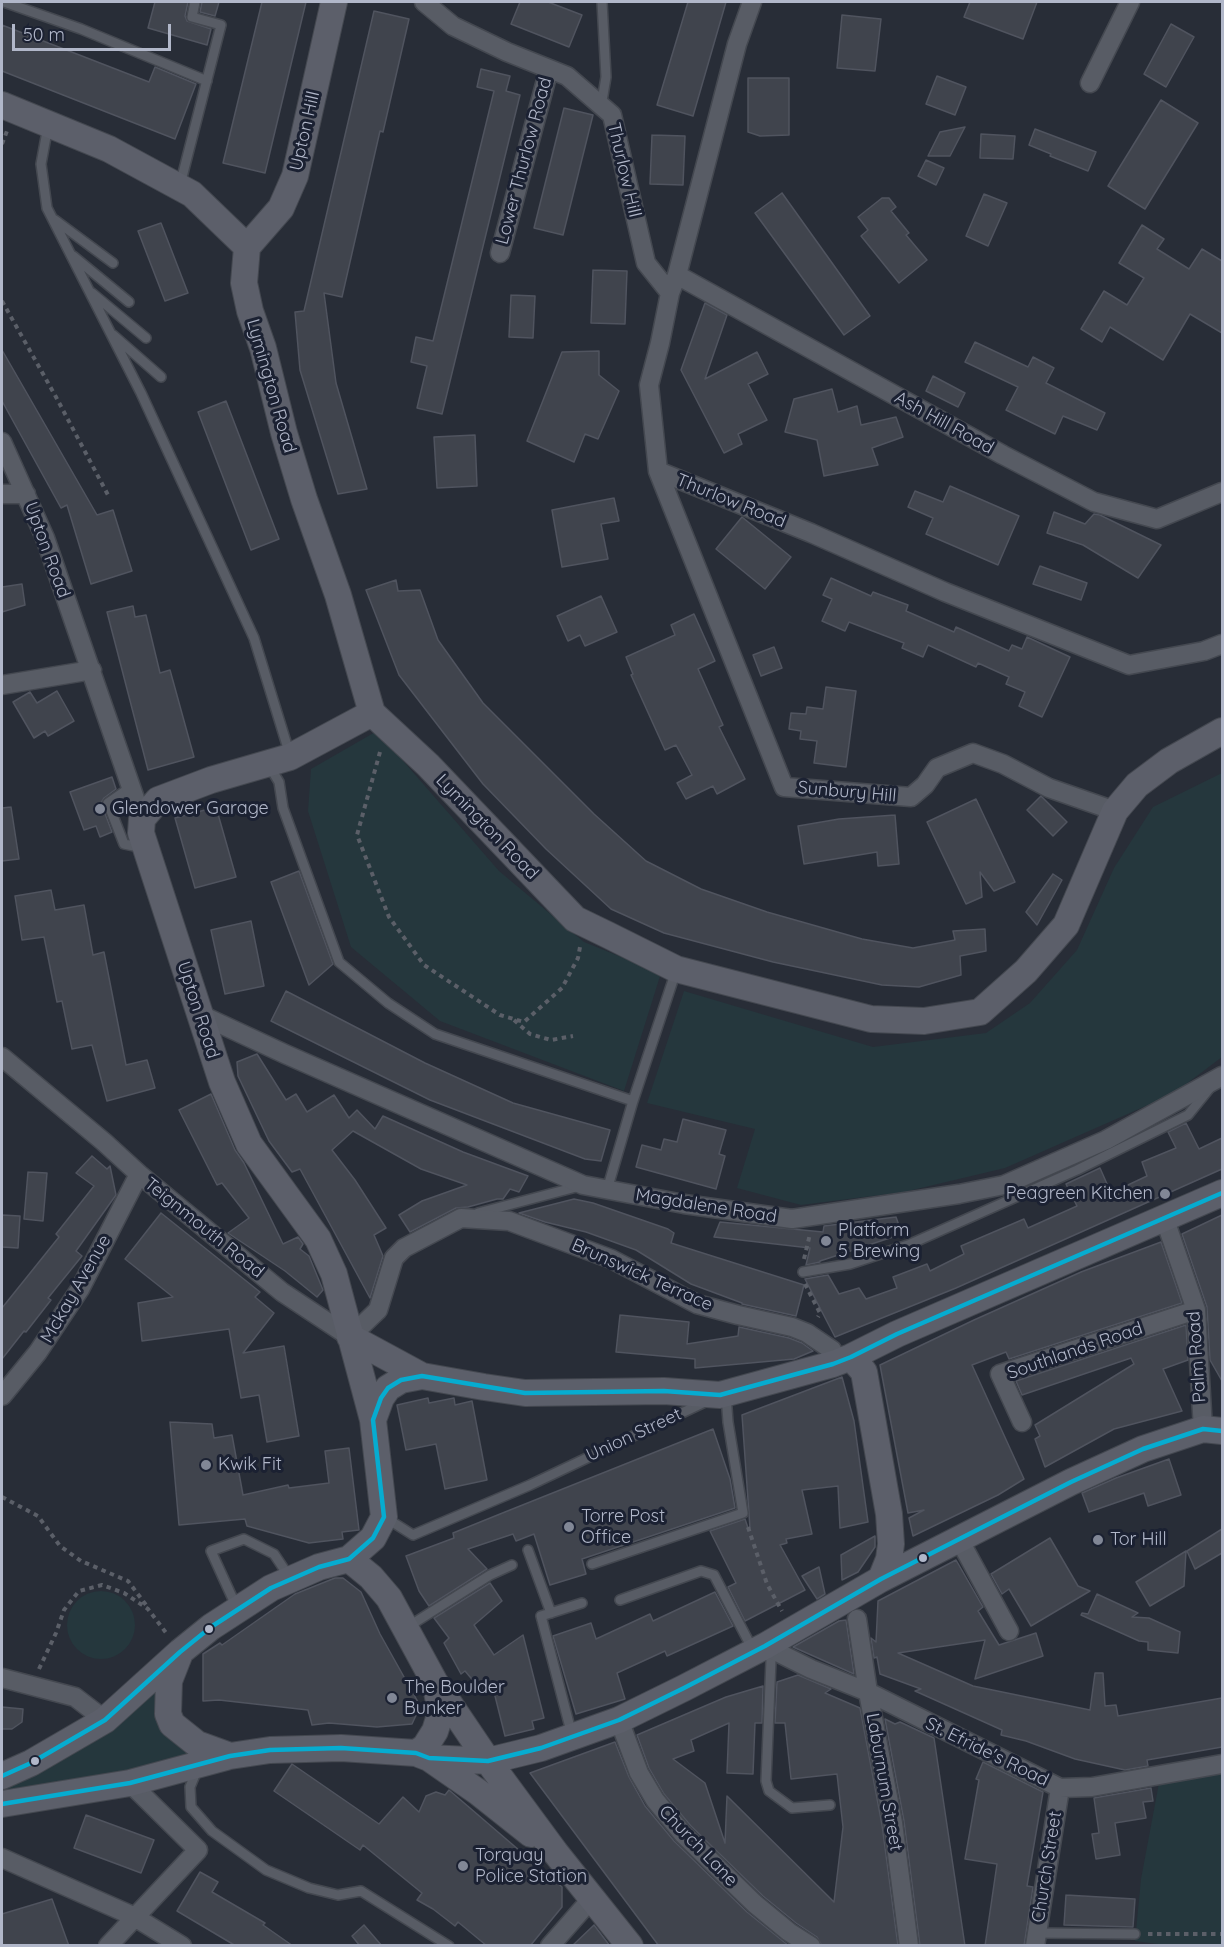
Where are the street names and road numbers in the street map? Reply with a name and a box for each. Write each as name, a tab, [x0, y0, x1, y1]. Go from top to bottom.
street label: Lower Thurlow Road	[491, 75, 557, 247]
street label: Upton Hill	[285, 89, 325, 173]
street label: Thurlow Hill	[603, 120, 645, 220]
street label: Lymington Road	[242, 317, 300, 455]
street label: Ash Hill Road	[891, 387, 997, 459]
street label: Thurlow Road	[673, 469, 789, 533]
street label: Upton Road	[20, 499, 74, 601]
street label: Lymington Road	[431, 770, 543, 884]
street label: Sunbury Hill	[797, 777, 897, 807]
street label: Upton Road	[172, 959, 224, 1061]
street label: Teignmouth Road	[140, 1173, 268, 1283]
street label: Magdalene Road	[634, 1184, 778, 1228]
street label: Mckay Avenue	[36, 1231, 116, 1347]
street label: Brunswick Terrace	[568, 1234, 716, 1316]
street label: Palm Road	[1183, 1311, 1211, 1403]
street label: Southlands Road	[1004, 1318, 1146, 1384]
street label: Union Street	[583, 1404, 685, 1466]
street label: Laburnum Street	[861, 1711, 907, 1853]
street label: St. Efride's Road	[922, 1713, 1052, 1791]
street label: Church Lane	[654, 1801, 742, 1891]
street label: Church Street	[1028, 1810, 1066, 1924]

